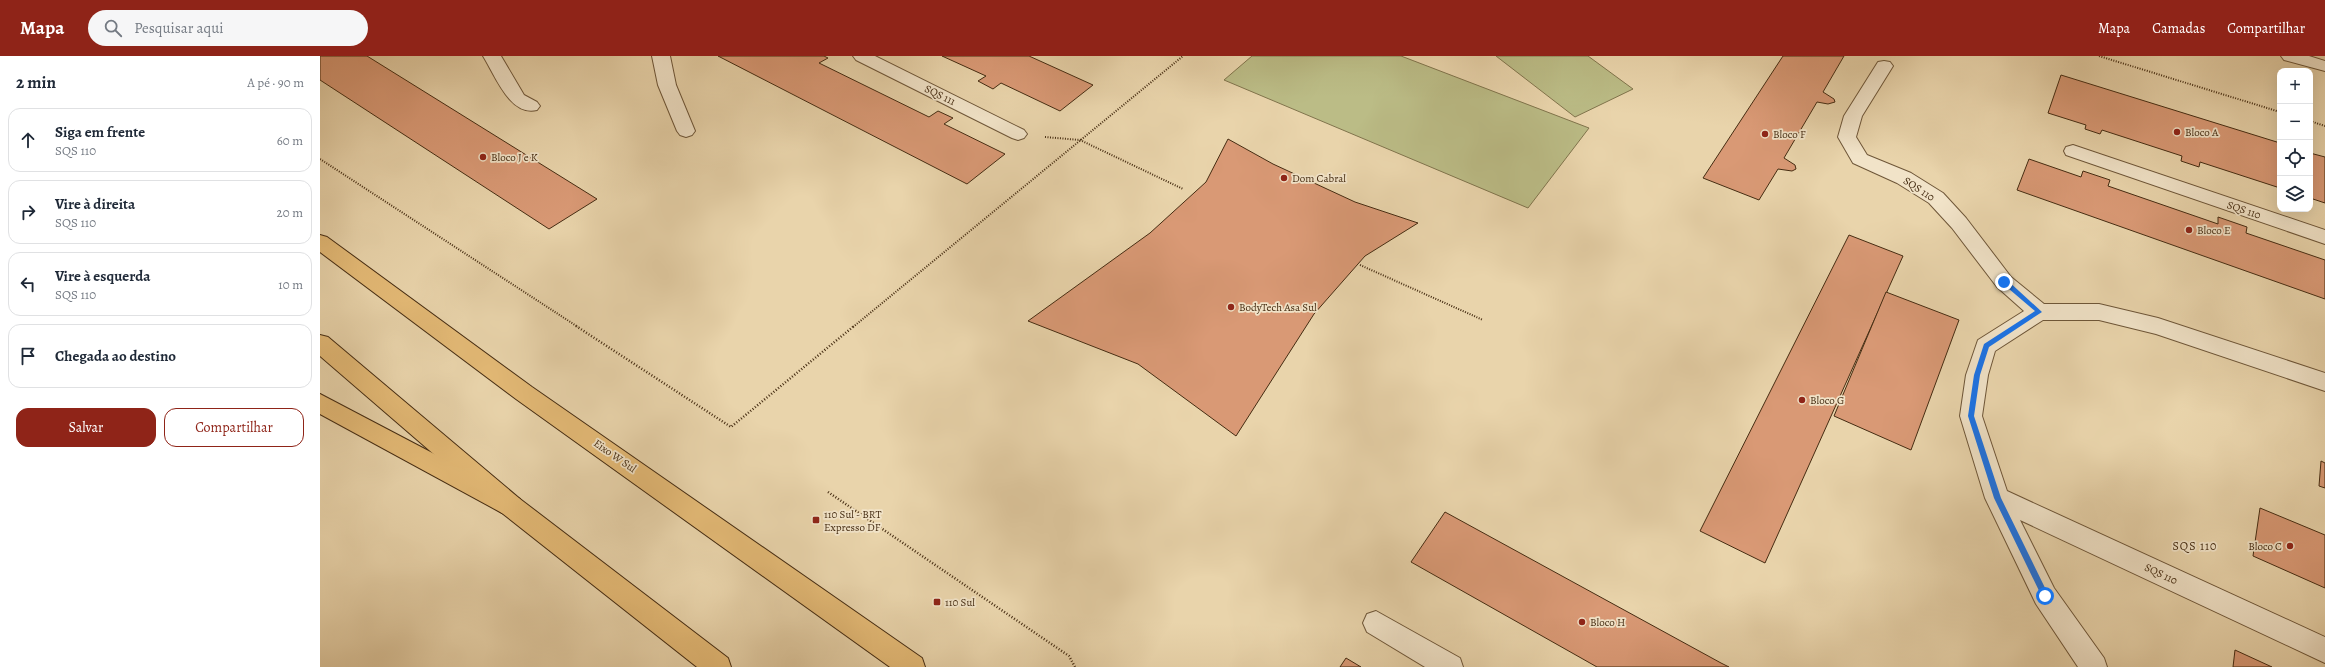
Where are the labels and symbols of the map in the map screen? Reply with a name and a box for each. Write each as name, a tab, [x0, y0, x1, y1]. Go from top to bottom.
street label: SQS 111	[922, 81, 958, 109]
place label: Bloco A	[2185, 125, 2219, 140]
place label: Bloco F	[1773, 127, 1806, 142]
marker: Bloco A	[2172, 127, 2182, 137]
marker: Bloco F	[1760, 129, 1770, 139]
place label: Bloco J e K	[491, 150, 538, 165]
marker: Bloco J e K	[478, 152, 488, 162]
place label: Dom Cabral	[1292, 171, 1346, 186]
marker: Dom Cabral	[1279, 173, 1289, 183]
street label: SQS 110	[1900, 173, 1938, 205]
street label: SQS 110	[2225, 197, 2263, 223]
place label: Bloco E	[2197, 223, 2230, 238]
marker: Bloco E	[2184, 225, 2194, 235]
route end	[1995, 273, 2013, 291]
place label: BodyTech Asa Sul	[1239, 300, 1317, 315]
marker: BodyTech Asa Sul	[1226, 302, 1236, 312]
place label: Bloco G	[1810, 393, 1844, 408]
marker: Bloco G	[1797, 395, 1807, 405]
street label: Eixo W Sul	[591, 436, 640, 476]
place label: 110 Sul - BRT Expresso DF	[824, 507, 881, 535]
marker: 110 Sul - BRT Expresso DF	[811, 515, 821, 525]
district label: SQS 110	[2172, 538, 2218, 554]
place label: Bloco C	[2248, 539, 2282, 554]
marker: Bloco C	[2285, 541, 2295, 551]
street label: SQS 110	[2142, 560, 2180, 588]
route start	[2036, 587, 2054, 605]
place label: 110 Sul	[945, 595, 975, 610]
marker: 110 Sul	[932, 597, 942, 607]
place label: Bloco H	[1590, 615, 1625, 630]
marker: Bloco H	[1577, 617, 1587, 627]

